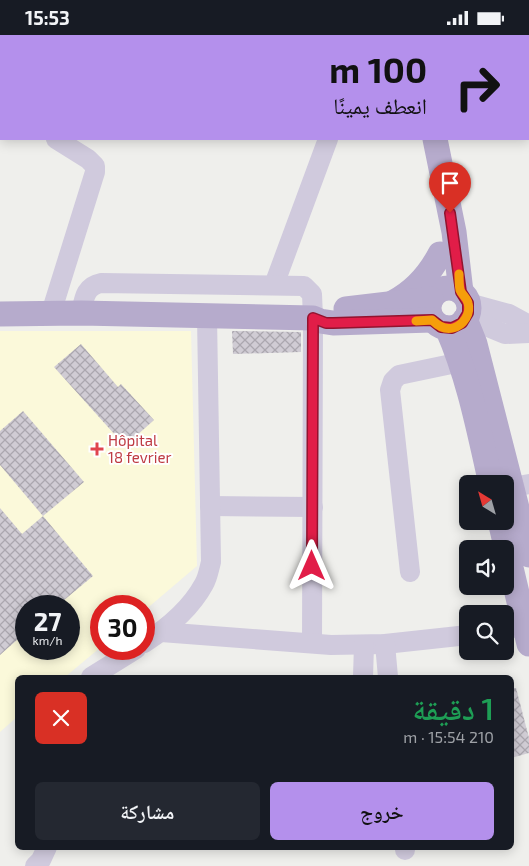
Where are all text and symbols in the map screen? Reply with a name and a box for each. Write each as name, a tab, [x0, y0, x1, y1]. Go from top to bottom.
text: 15:53	[25, 6, 70, 29]
text: 100 m	[329, 48, 427, 90]
icon: right	[445, 55, 510, 120]
text: انعطف يمينًا	[333, 92, 427, 118]
pin	[429, 162, 471, 213]
icon: arrive	[436, 169, 464, 197]
place label: Hôpital 18 fevrier	[108, 431, 172, 466]
marker: Hôpital 18 fevrier	[90, 442, 104, 456]
north arrow	[459, 475, 514, 530]
map controls	[459, 475, 514, 660]
position arrow	[285, 539, 337, 591]
button: sound	[459, 540, 514, 595]
speed limit sign: 30	[90, 595, 155, 660]
button: search	[459, 605, 514, 660]
text: 27	[34, 606, 61, 636]
text: km/h	[33, 633, 62, 647]
text: 1 دقيقة	[413, 690, 494, 726]
button: close	[35, 692, 87, 744]
text: 210 m · 15:54	[403, 727, 494, 746]
button: مشاركة	[35, 782, 260, 840]
button: خروج	[270, 782, 494, 840]

